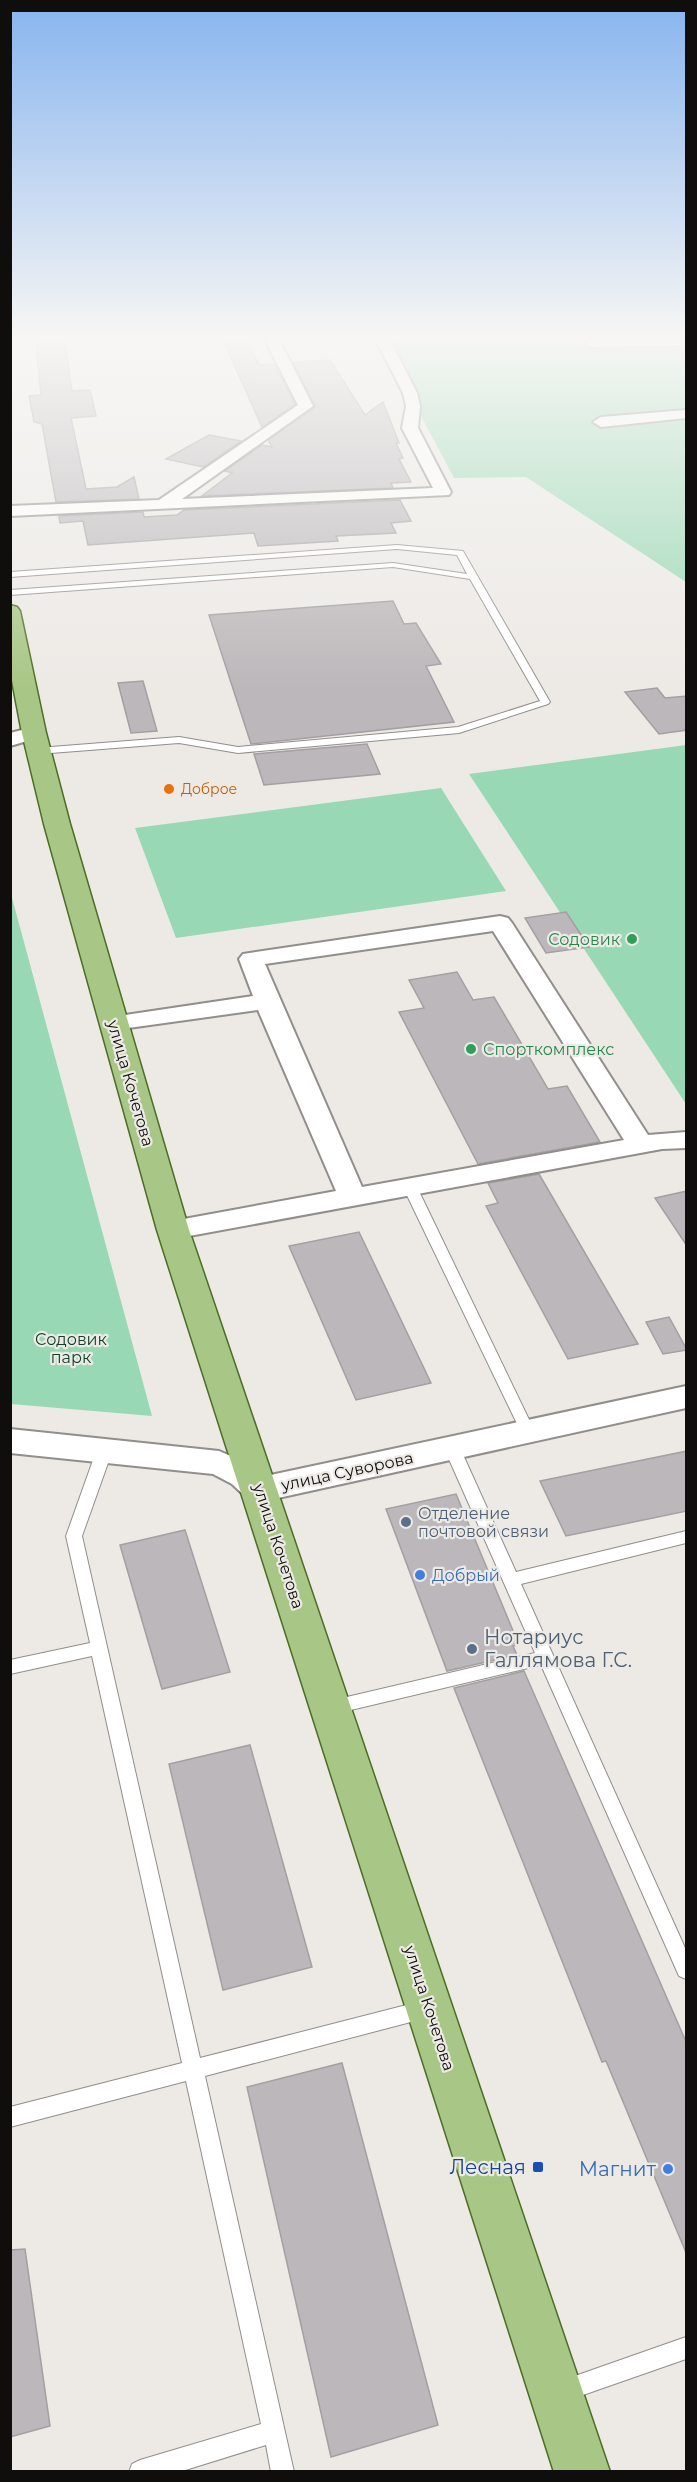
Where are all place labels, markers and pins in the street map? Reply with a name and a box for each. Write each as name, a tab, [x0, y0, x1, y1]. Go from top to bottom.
place label: Доброе	[181, 780, 237, 798]
marker: Доброе	[162, 782, 176, 796]
place label: Содовик	[548, 930, 621, 949]
marker: Содовик	[625, 932, 639, 946]
place label: Спорткомплекс	[483, 1040, 614, 1059]
marker: Спорткомплекс	[464, 1042, 478, 1056]
place label: Отделение почтовой связи	[418, 1504, 549, 1541]
marker: Отделение почтовой связи	[399, 1515, 413, 1529]
place label: Добрый	[432, 1566, 500, 1585]
marker: Добрый	[413, 1568, 427, 1582]
place label: Нотариус Галлямова Г.С.	[484, 1625, 632, 1672]
marker: Нотариус Галлямова Г.С.	[465, 1642, 479, 1656]
place label: Лесная	[449, 2155, 526, 2179]
place label: Магнит	[579, 2157, 657, 2181]
marker: Лесная	[531, 2160, 545, 2174]
marker: Магнит	[661, 2162, 675, 2176]

